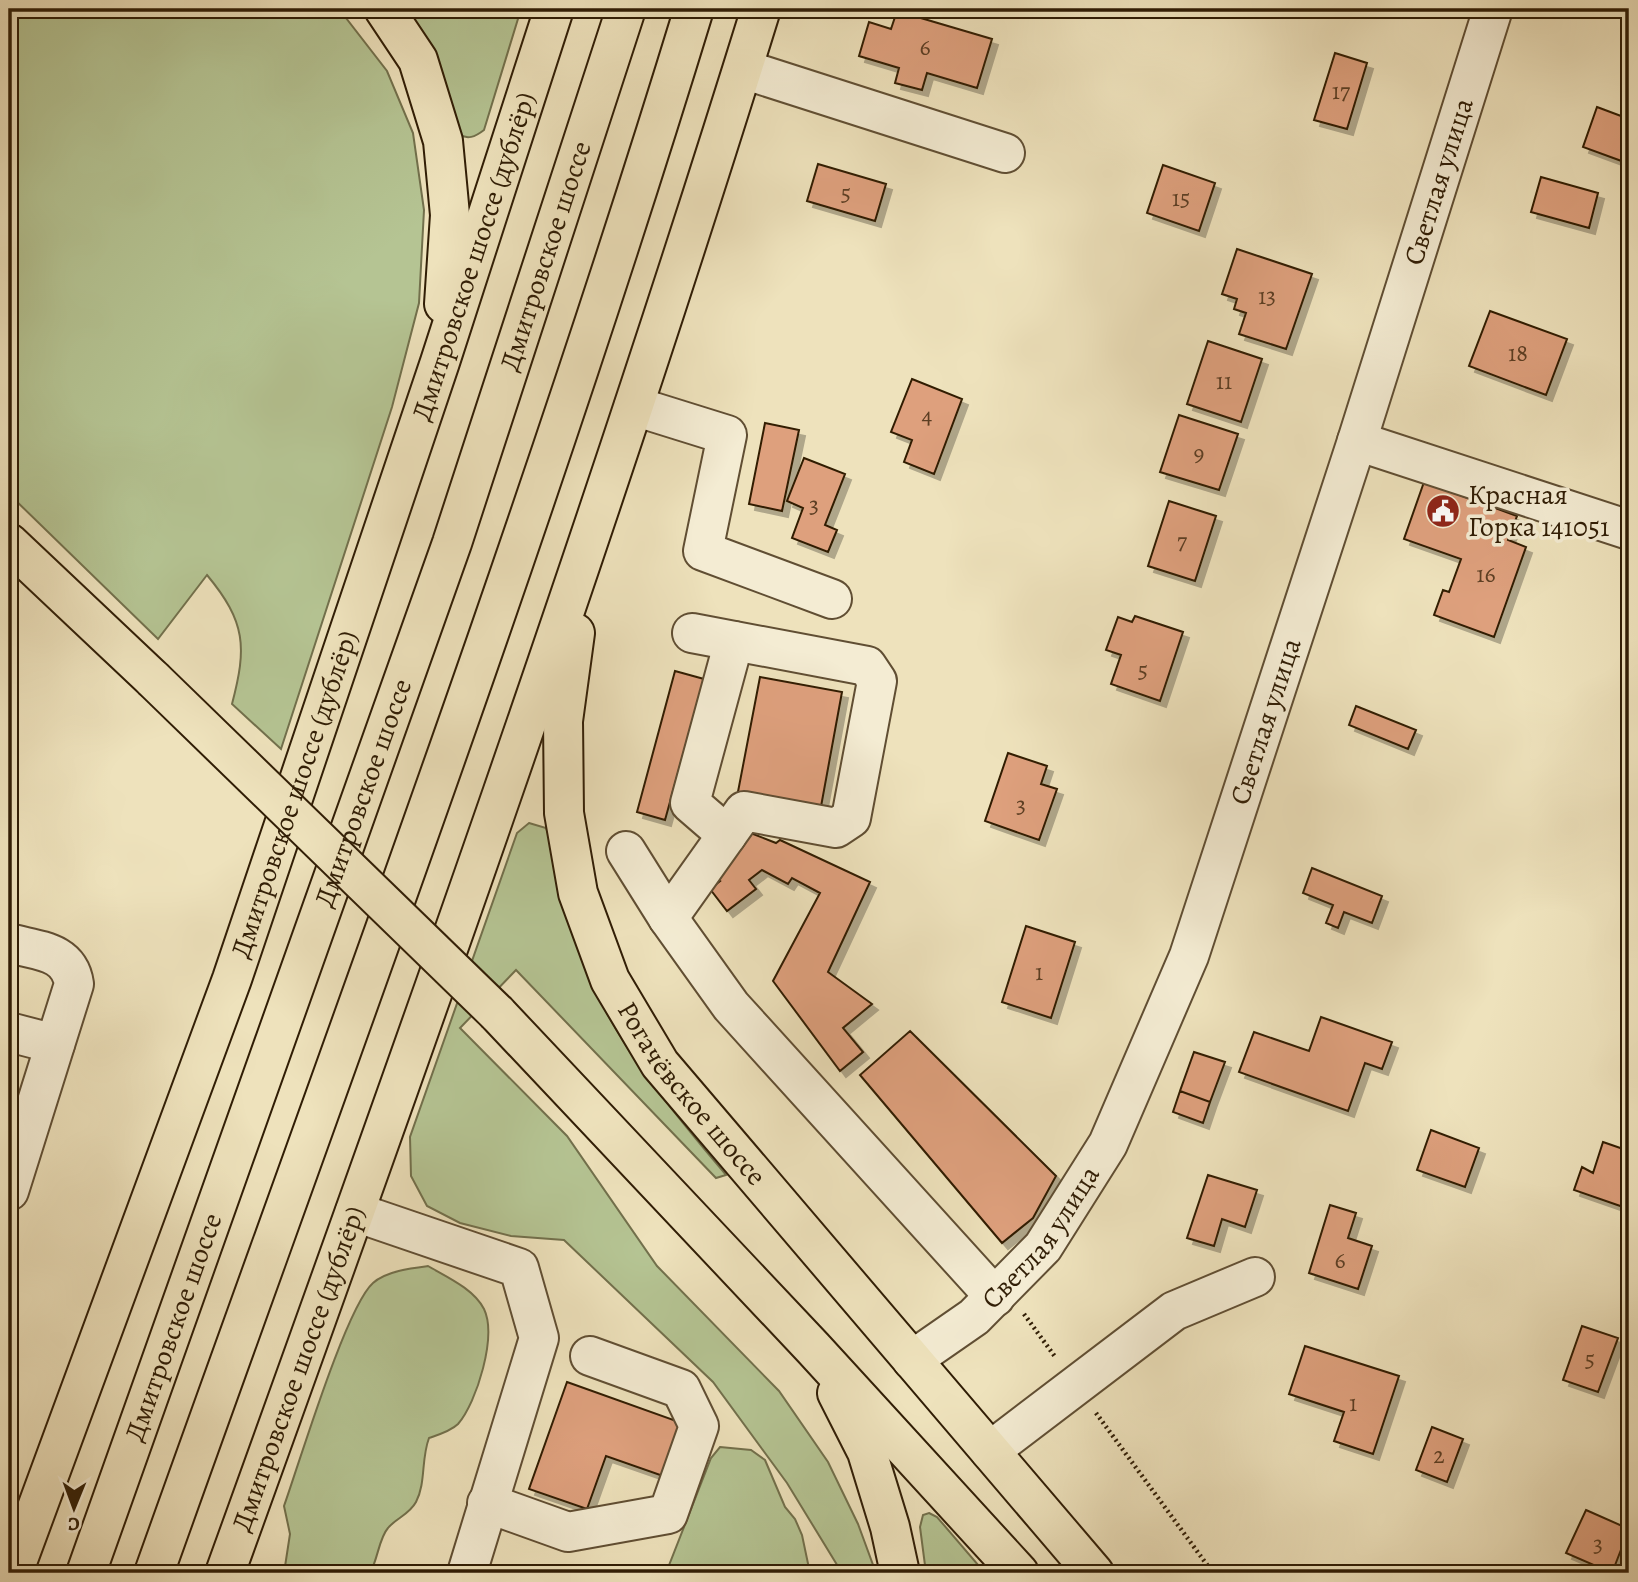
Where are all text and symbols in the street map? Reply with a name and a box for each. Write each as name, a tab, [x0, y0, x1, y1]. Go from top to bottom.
house number: 6	[919, 31, 931, 63]
house number: 17	[1332, 75, 1351, 107]
street label: Дмитровское шоссе (дублёр)	[403, 87, 545, 426]
street label: Светлая улица	[1395, 93, 1483, 270]
street label: Дмитровское шоссе	[490, 136, 601, 376]
house number: 5	[841, 177, 851, 209]
house number: 15	[1172, 182, 1190, 214]
house number: 13	[1258, 280, 1276, 312]
house number: 18	[1508, 337, 1528, 369]
house number: 11	[1216, 365, 1232, 397]
house number: 4	[922, 399, 933, 431]
house number: 9	[1194, 437, 1204, 469]
place label: Красная Горка 141051	[1468, 476, 1610, 546]
house number: 3	[809, 489, 819, 521]
public building icon: Красная Горка 141051	[1424, 492, 1462, 530]
house number: 7	[1177, 525, 1188, 557]
house number: 16	[1476, 558, 1496, 590]
street label: Дмитровское шоссе (дублёр)	[221, 626, 367, 963]
street label: Светлая улица	[1221, 633, 1310, 810]
house number: 5	[1138, 654, 1148, 686]
street label: Дмитровское шоссе	[305, 674, 421, 912]
house number: 3	[1016, 789, 1026, 821]
house number: 1	[1035, 956, 1043, 988]
street label: Рогачёвское шоссе	[608, 994, 775, 1194]
street label: Светлая улица	[973, 1158, 1109, 1317]
street label: Дмитровское шоссе (дублёр)	[223, 1201, 374, 1537]
street label: Дмитровское шоссе	[115, 1208, 231, 1446]
house number: 6	[1334, 1244, 1346, 1276]
house number: 5	[1585, 1343, 1595, 1375]
house number: 1	[1349, 1387, 1357, 1419]
house number: 2	[1433, 1439, 1445, 1471]
north arrow	[38, 1474, 108, 1544]
text: С	[68, 1511, 80, 1537]
house number: 3	[1593, 1528, 1603, 1560]

